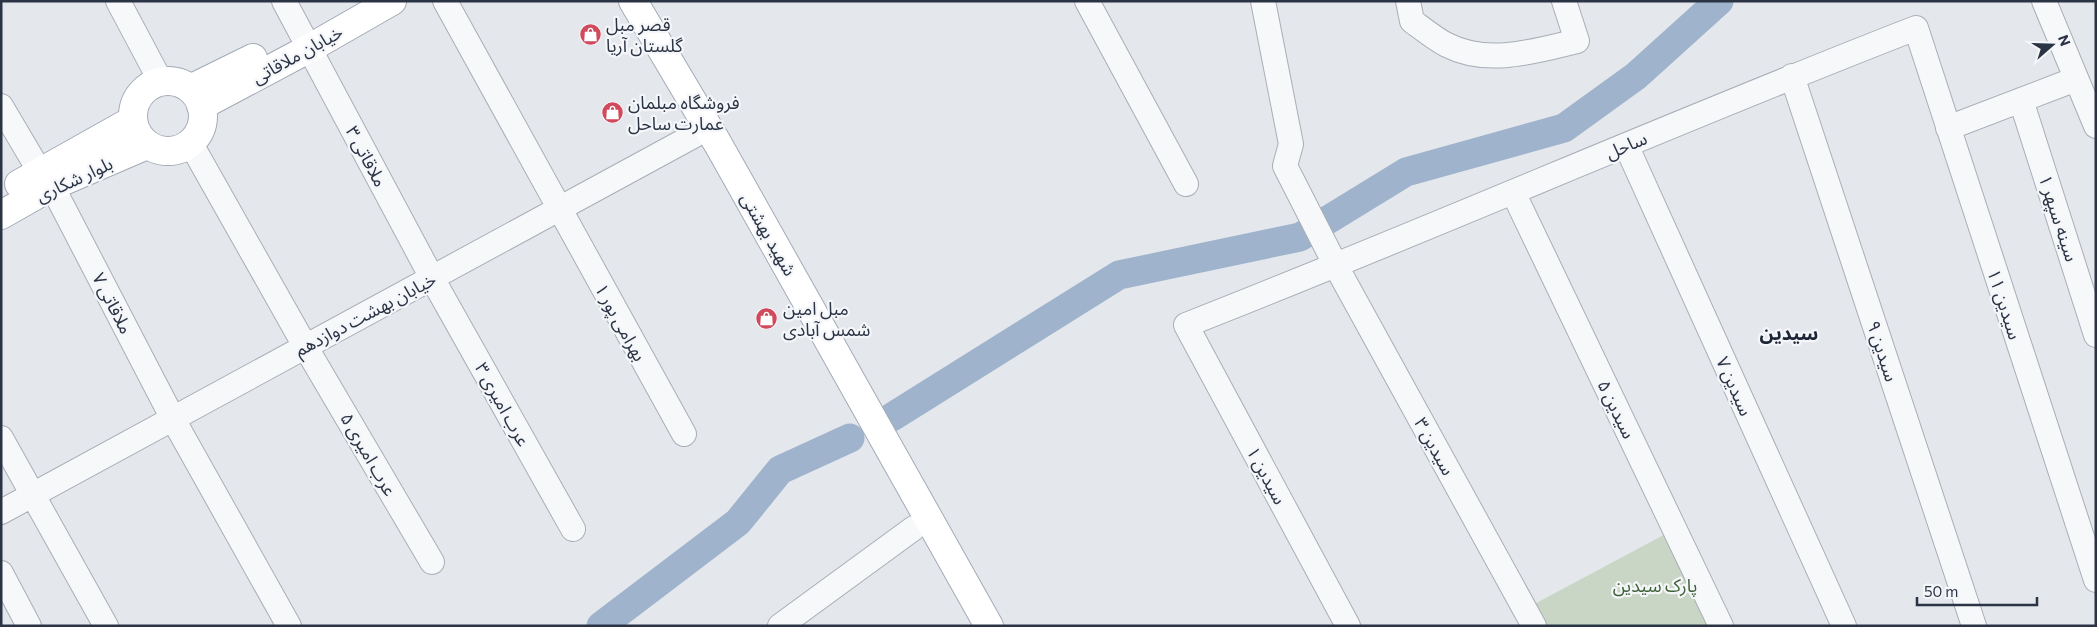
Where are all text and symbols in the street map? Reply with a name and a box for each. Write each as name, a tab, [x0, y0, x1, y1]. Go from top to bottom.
place label: قصر مبل گلستان آریا	[606, 13, 683, 57]
street label: خیابان ملاقاتی	[248, 20, 347, 89]
north arrow	[2027, 20, 2077, 70]
shop icon: قصر مبل گلستان آریا	[578, 22, 602, 46]
text: N	[2055, 33, 2074, 48]
place label: فروشگاه مبلمان عمارت ساحل	[628, 91, 739, 135]
shop icon: فروشگاه مبلمان عمارت ساحل	[600, 100, 624, 124]
street label: ملاقاتی ۳	[341, 122, 392, 191]
street label: ساحل	[1602, 126, 1651, 164]
street label: بلوار شکاری	[32, 152, 116, 207]
street label: ۱ سینه سپهر	[2034, 172, 2083, 265]
street label: شهید بهشتی	[736, 189, 802, 280]
street label: ۱۱ سیدین	[1982, 266, 2027, 342]
street label: خیابان بهشت دوازدهم	[291, 267, 441, 363]
street label: ۷ ملاقاتی	[87, 269, 138, 338]
street label: ۱ بهرامی پور	[590, 279, 651, 365]
place label: مبل امین شمس آبادی	[783, 297, 870, 341]
shop icon: مبل امین شمس آبادی	[755, 306, 779, 330]
street label: ۹ سیدین	[1862, 318, 1903, 385]
district label: سیدین	[1760, 321, 1818, 344]
street label: سیدین ۷	[1711, 353, 1758, 420]
street label: ۳ عرب امیری	[470, 358, 535, 450]
street label: سیدین ۵	[1592, 376, 1641, 442]
street label: ۵ عرب امیری	[335, 408, 402, 500]
street label: سیدین ۳	[1409, 413, 1460, 479]
street label: سیدین ۱	[1242, 442, 1291, 508]
park label: پارک سیدین	[1613, 574, 1697, 597]
scale bar	[1917, 574, 2037, 606]
text: 50 m	[1924, 582, 1958, 600]

